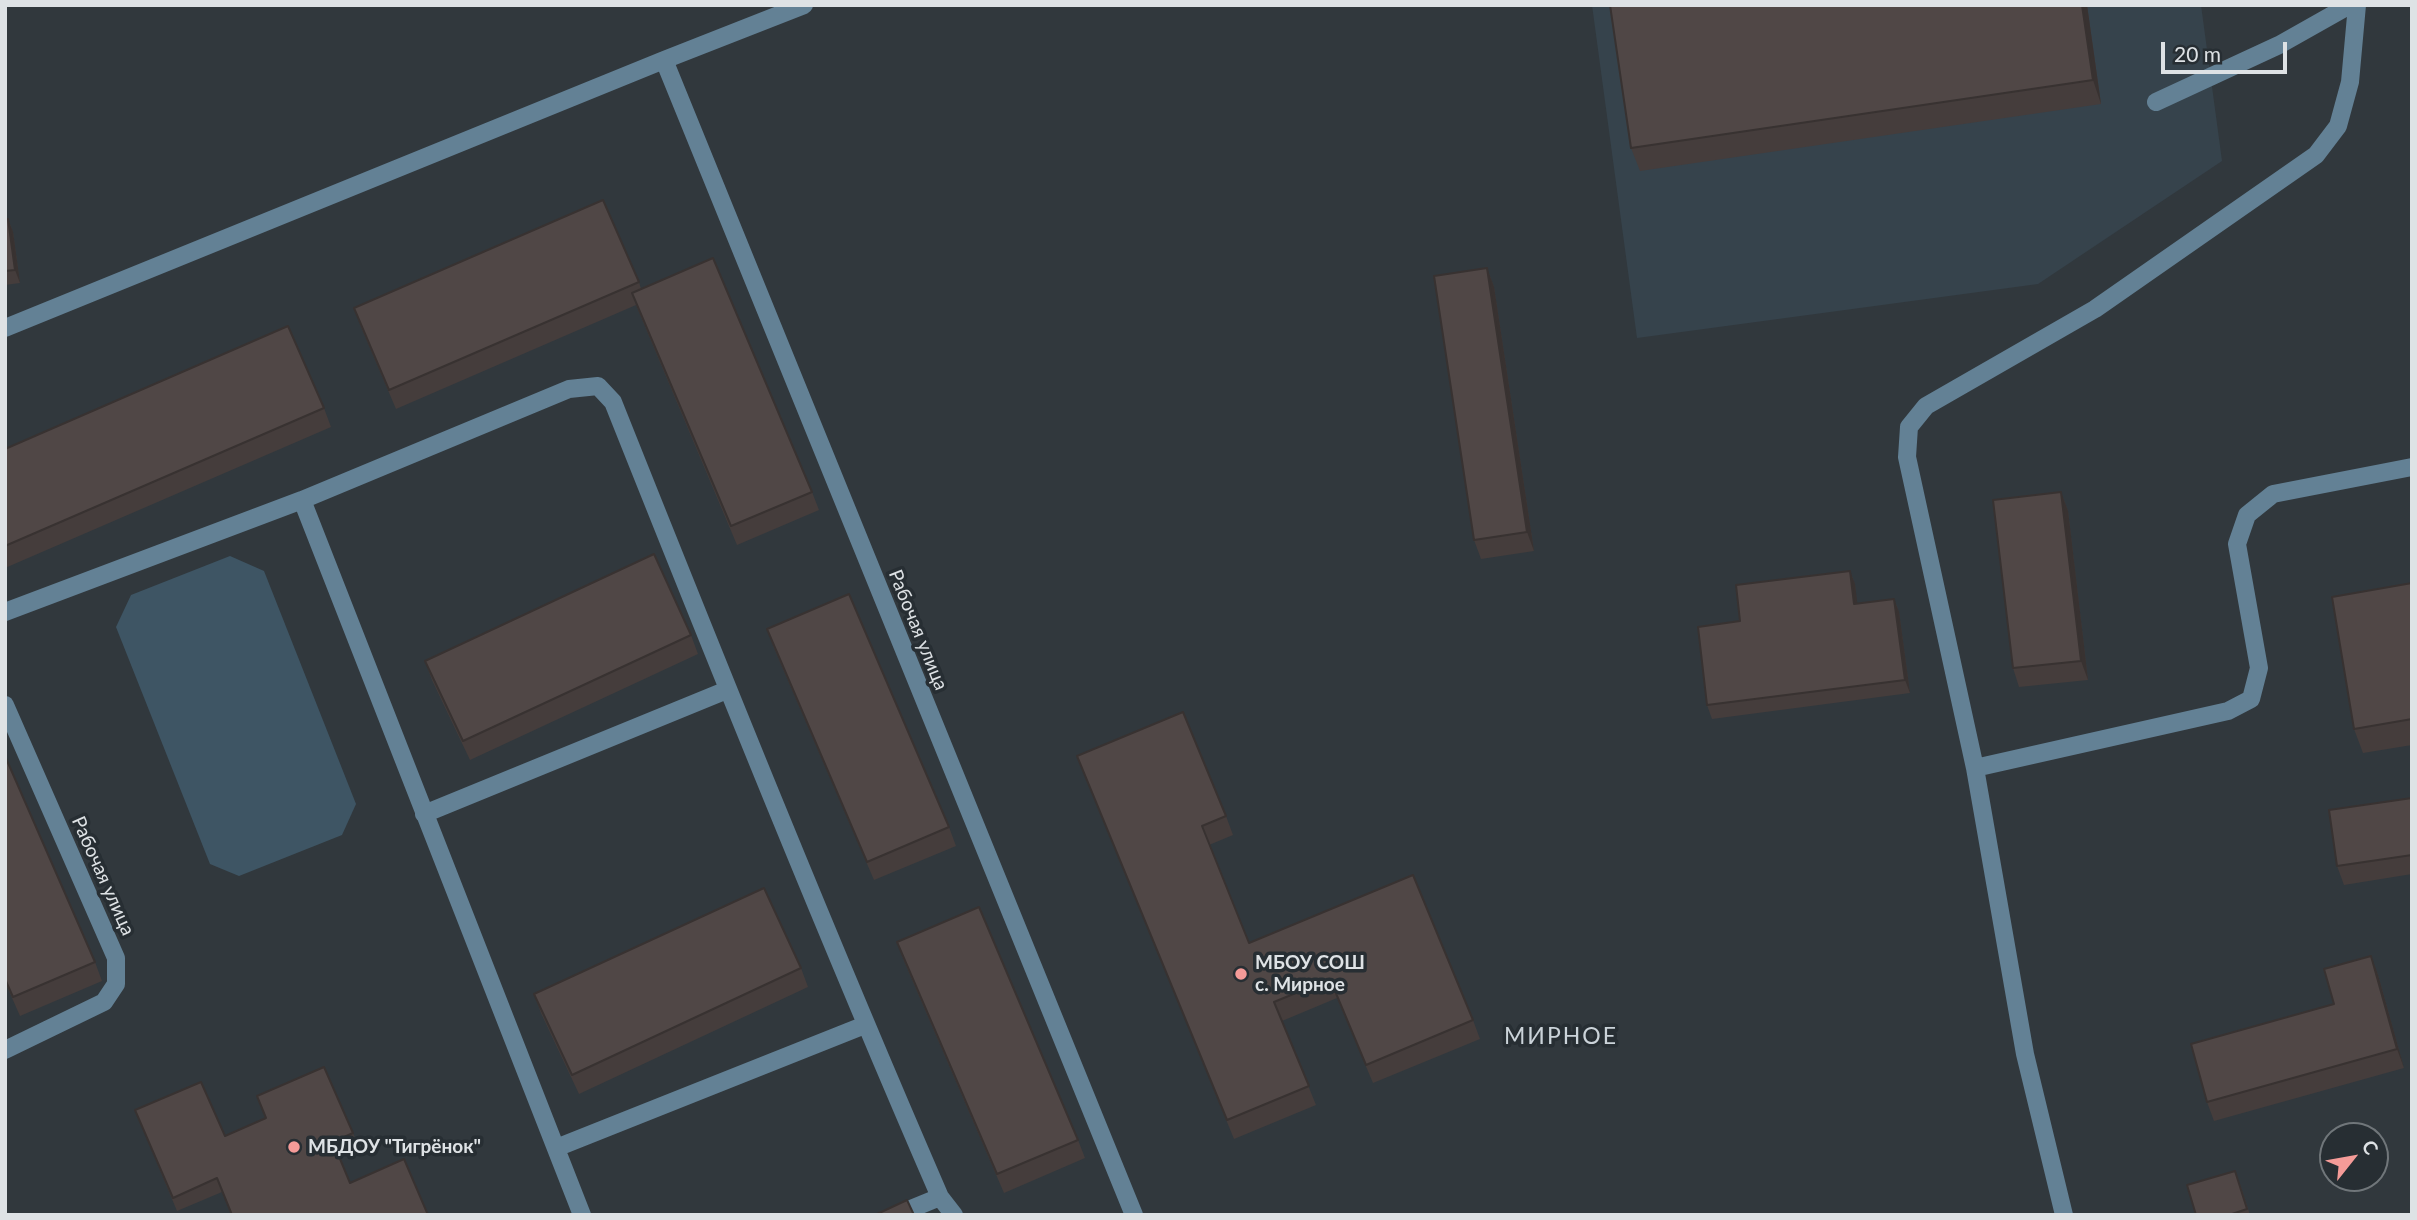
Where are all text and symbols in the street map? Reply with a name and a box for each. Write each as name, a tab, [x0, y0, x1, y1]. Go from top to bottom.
scale bar	[2165, 28, 2291, 72]
text: 20 m	[2174, 41, 2221, 66]
street label: Рабочая улица	[883, 566, 953, 694]
street label: Рабочая улица	[67, 813, 139, 939]
place label: МБОУ СОШ с. Мирное	[1255, 952, 1365, 996]
marker: МБОУ СОШ с. Мирное	[1233, 966, 1249, 982]
district label: МИРНОЕ	[1505, 1023, 1617, 1051]
north arrow	[2319, 1122, 2389, 1192]
place label: МБДОУ "Тигрёнок"	[308, 1136, 481, 1158]
text: С	[2358, 1136, 2384, 1158]
marker: МБДОУ "Тигрёнок"	[286, 1139, 302, 1155]

